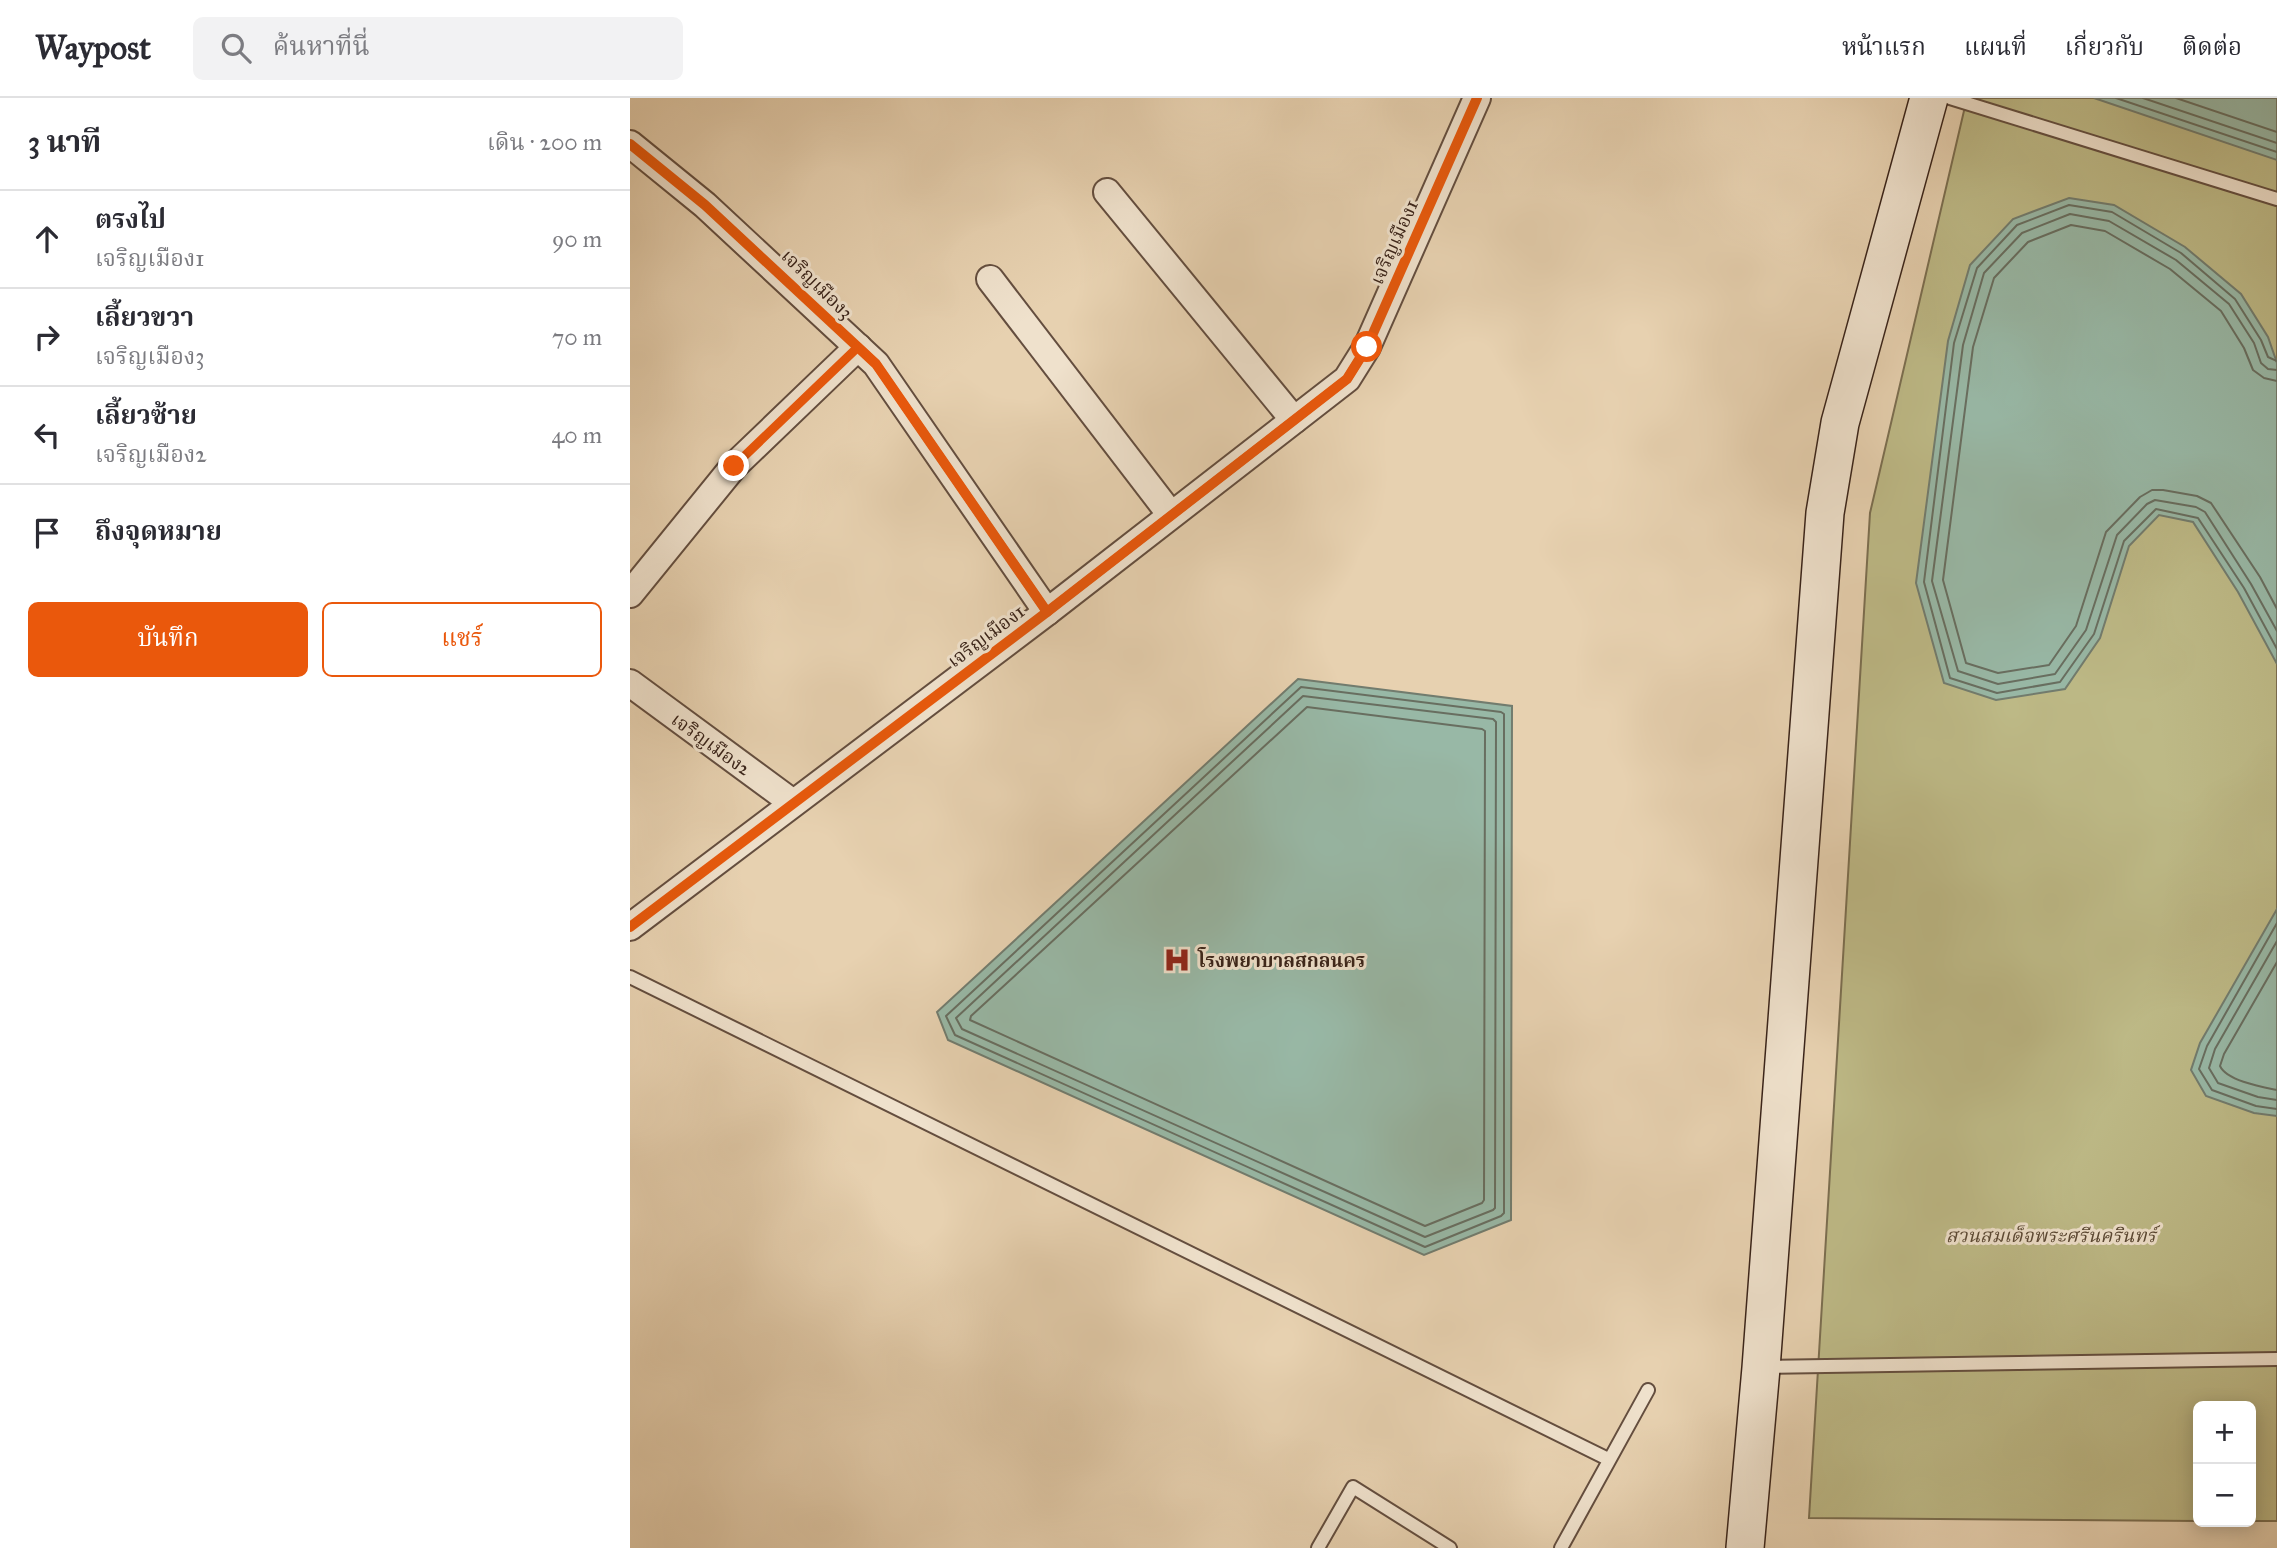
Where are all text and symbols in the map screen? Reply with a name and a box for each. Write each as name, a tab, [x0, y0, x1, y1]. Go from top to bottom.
search box	[193, 17, 683, 80]
text: Waypost	[35, 28, 151, 68]
icon: search	[217, 29, 255, 67]
text: ค้นหาที่นี่	[273, 30, 370, 62]
text: หน้าแรก	[1842, 32, 1926, 62]
text: แผนที่	[1964, 32, 2027, 62]
text: เกี่ยวกับ	[2065, 32, 2144, 62]
text: ติดต่อ	[2182, 32, 2242, 62]
text: 3 นาที	[28, 124, 101, 160]
text: เดิน · 200 m	[487, 128, 602, 156]
street label: เจริญเมือง1	[1365, 196, 1423, 288]
text: ตรงไป	[95, 203, 166, 235]
icon: ahead	[28, 220, 66, 258]
text: 90 m	[552, 225, 602, 253]
text: เจริญเมือง1	[95, 244, 204, 272]
street label: เจริญเมือง3	[776, 244, 858, 324]
text: เลี้ยวขวา	[95, 301, 194, 333]
icon: right	[28, 318, 66, 356]
text: 70 m	[552, 323, 602, 351]
route start	[1351, 331, 1382, 362]
text: เจริญเมือง3	[95, 342, 205, 370]
text: เลี้ยวซ้าย	[95, 399, 197, 431]
icon: left	[28, 416, 66, 454]
text: 40 m	[552, 421, 602, 449]
text: เจริญเมือง2	[95, 440, 207, 468]
route end	[718, 450, 749, 481]
icon: arrive	[28, 514, 66, 552]
text: ถึงจุดหมาย	[95, 515, 222, 547]
street label: เจริญเมือง1	[943, 600, 1029, 672]
button: บันทึก	[28, 602, 308, 677]
button: แชร์	[322, 602, 602, 677]
street label: เจริญเมือง2	[667, 708, 756, 781]
hospital icon: โรงพยาบาลสกลนคร	[1162, 945, 1192, 975]
place label: โรงพยาบาลสกลนคร	[1197, 947, 1365, 972]
park label: สวนสมเด็จพระศรีนครินทร์	[1946, 1224, 2161, 1247]
map controls	[2193, 1401, 2256, 1527]
button: +	[2193, 1401, 2256, 1464]
button: −	[2193, 1464, 2256, 1527]

